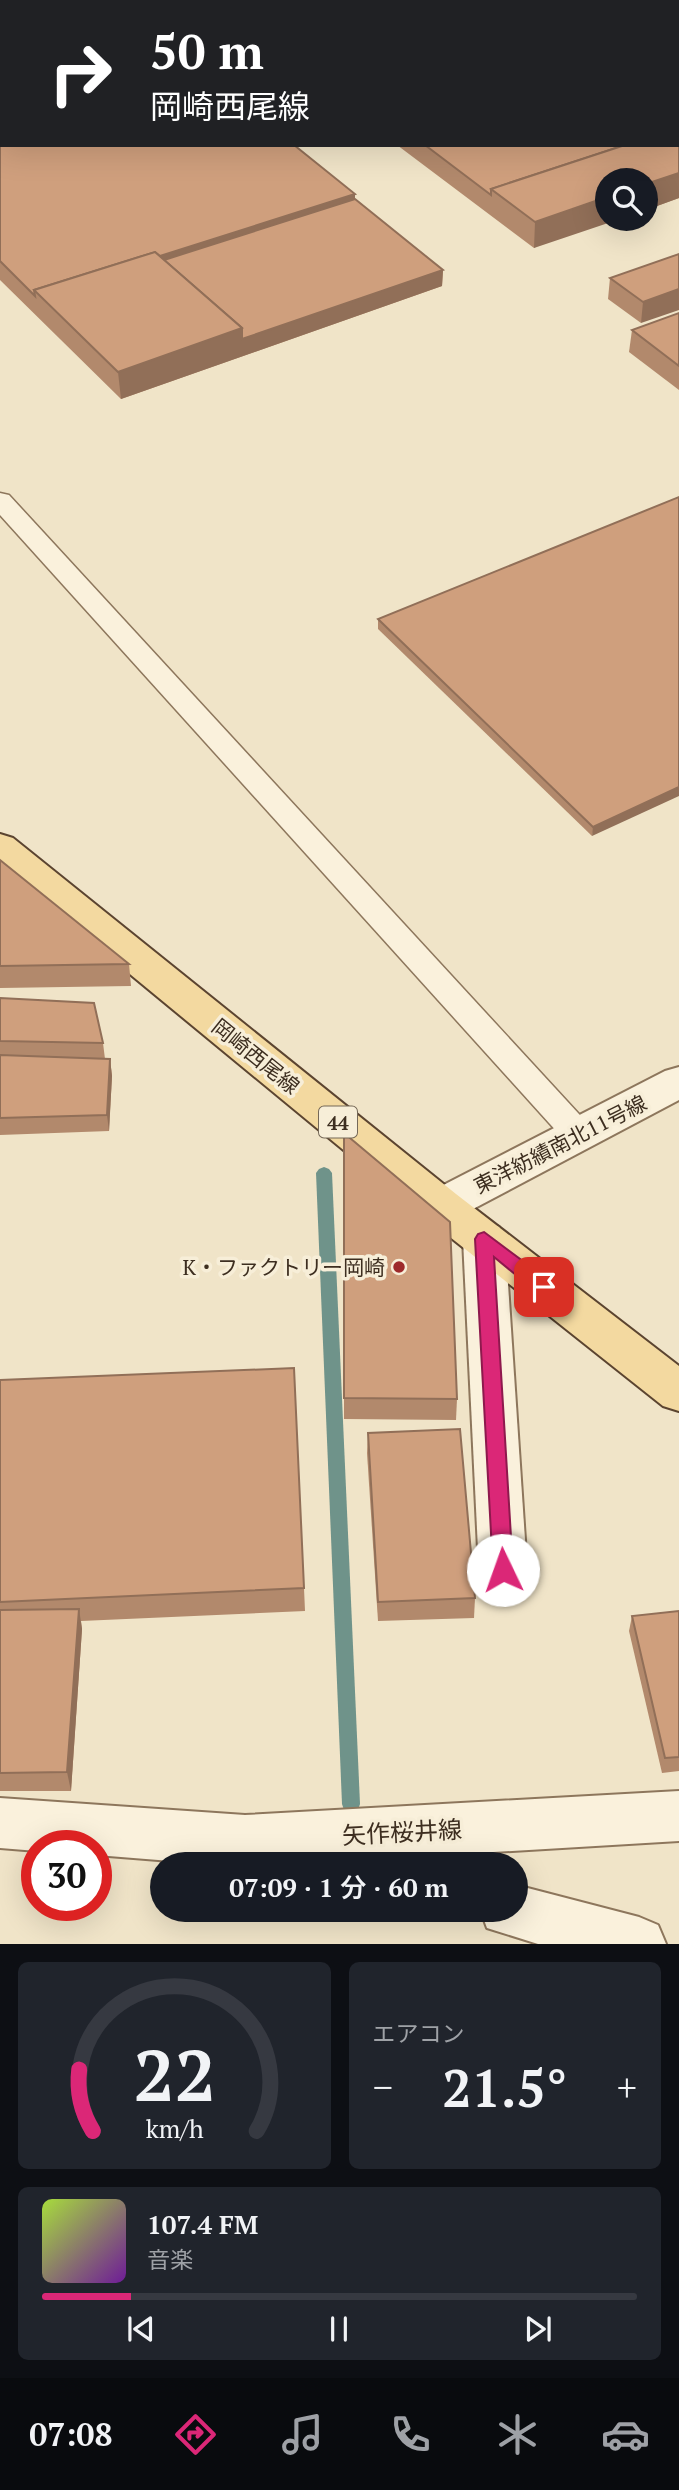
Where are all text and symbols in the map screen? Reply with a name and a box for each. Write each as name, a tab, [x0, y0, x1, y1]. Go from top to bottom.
text: 50 m	[150, 18, 264, 83]
icon: right	[35, 28, 126, 119]
text: 岡崎西尾線	[150, 85, 310, 127]
map controls	[595, 168, 658, 231]
button: search	[595, 168, 658, 231]
street label: 岡崎西尾線	[206, 1012, 306, 1100]
street label: 東洋紡績南北11号線	[469, 1088, 651, 1200]
road number: 44	[319, 1106, 357, 1138]
place label: K・ファクトリー岡崎	[182, 1253, 385, 1281]
pin	[514, 1257, 574, 1317]
marker: K・ファクトリー岡崎	[391, 1259, 407, 1275]
icon: arrive	[525, 1268, 563, 1306]
position arrow	[466, 1533, 540, 1607]
street label: 矢作桜井線	[341, 1813, 463, 1851]
speed limit sign: 30	[21, 1830, 112, 1921]
text: 07:09 · 1 分 · 60 m	[229, 1870, 449, 1904]
text: エアコン	[373, 2018, 465, 2049]
text: 22	[133, 2026, 215, 2123]
text: 21.5°	[442, 2053, 567, 2122]
text: −	[373, 2062, 393, 2112]
text: +	[617, 2062, 637, 2112]
text: km/h	[145, 2112, 203, 2145]
text: 107.4 FM	[147, 2207, 258, 2241]
text: 音楽	[147, 2244, 193, 2275]
icon: previous	[122, 2310, 160, 2348]
icon: pause	[320, 2310, 358, 2348]
icon: next	[519, 2310, 557, 2348]
icon: directions	[171, 2410, 220, 2459]
icon: music	[278, 2410, 327, 2459]
icon: phone	[386, 2410, 435, 2459]
icon: climate	[493, 2410, 542, 2459]
icon: car	[601, 2410, 650, 2459]
text: 07:08	[29, 2413, 113, 2455]

